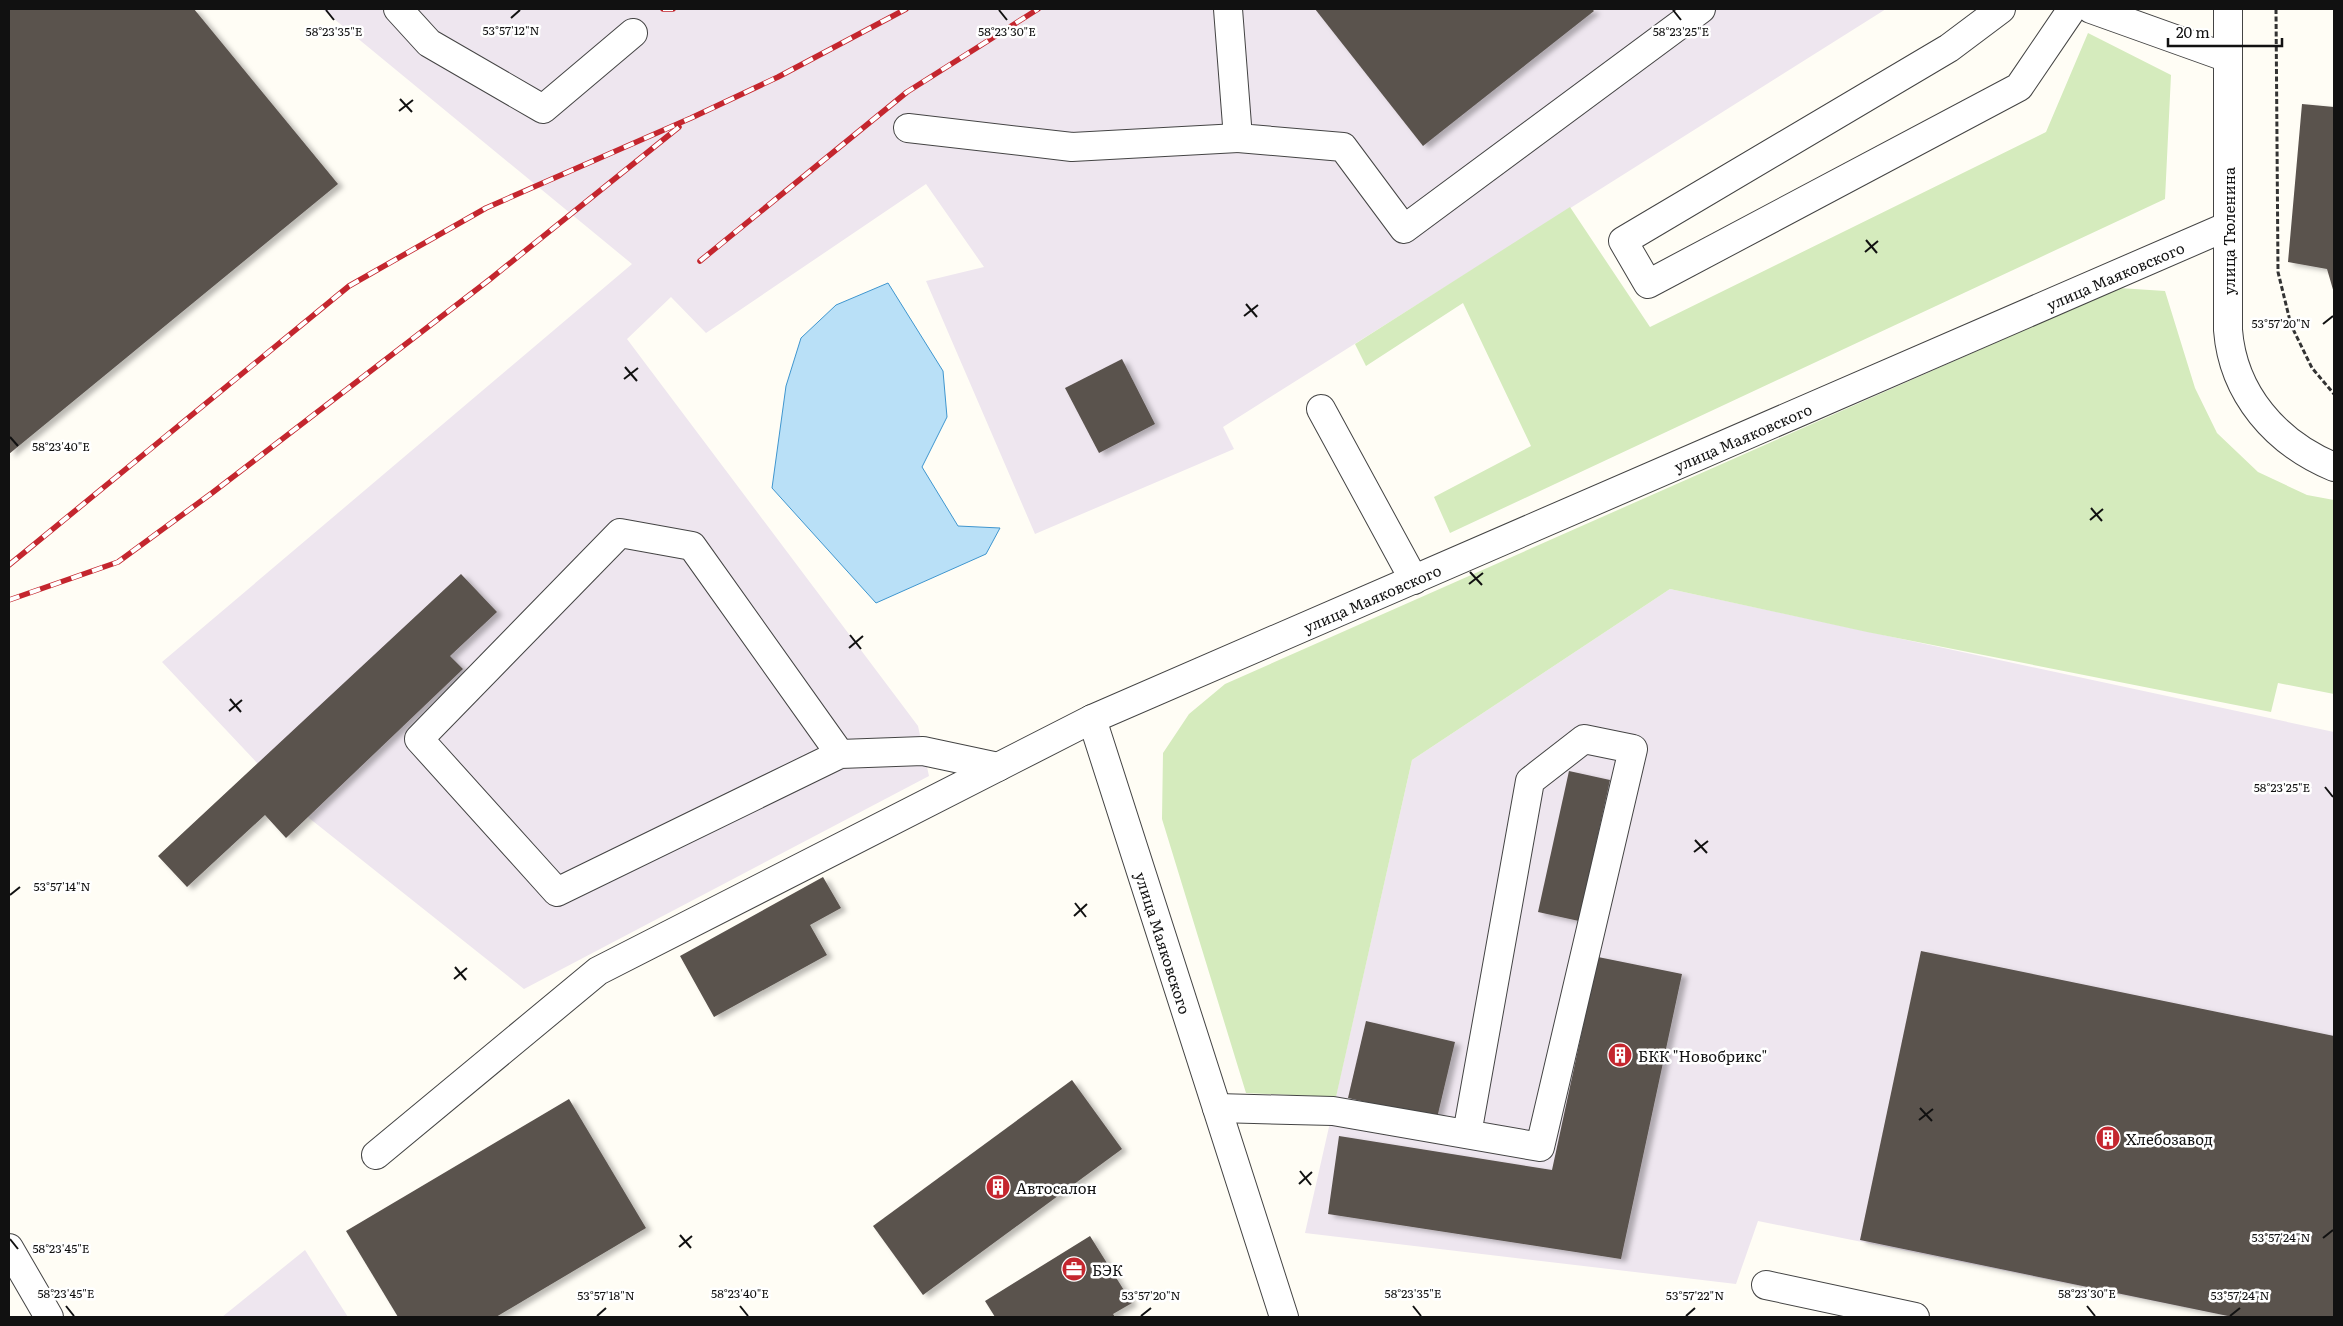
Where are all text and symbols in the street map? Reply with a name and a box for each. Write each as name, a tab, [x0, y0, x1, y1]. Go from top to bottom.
scale bar	[2168, 15, 2282, 47]
text: 20 m	[2176, 20, 2210, 43]
text: 53°57'12"N	[482, 21, 540, 39]
text: 58°23'35"E	[306, 22, 363, 40]
text: 58°23'30"E	[978, 22, 1036, 40]
text: 58°23'25"E	[1653, 22, 1710, 40]
street label: улица Тюленина	[2217, 166, 2240, 295]
street label: улица Маяковского	[2042, 235, 2188, 315]
text: 53°57'20"N	[2251, 314, 2311, 332]
street label: улица Маяковского	[1670, 397, 1815, 477]
text: 58°23'40"E	[32, 437, 90, 455]
street label: улица Маяковского	[1299, 557, 1445, 638]
text: 58°23'25"E	[2254, 778, 2311, 796]
street label: улица Маяковского	[1130, 869, 1198, 1017]
text: 53°57'14"N	[33, 877, 91, 895]
building icon: БКК "Новобрикс"	[1607, 1042, 1633, 1068]
place label: БКК "Новобрикс"	[1638, 1044, 1767, 1067]
building icon: Хлебозавод	[2095, 1125, 2121, 1151]
place label: Хлебозавод	[2126, 1127, 2213, 1150]
building icon: Автосалон	[985, 1174, 1011, 1200]
place label: Автосалон	[1016, 1176, 1097, 1199]
text: 53°57'24"N	[2252, 1228, 2310, 1246]
text: 58°23'45"E	[32, 1239, 90, 1257]
office icon: БЭК	[1061, 1256, 1087, 1282]
place label: БЭК	[1092, 1258, 1123, 1281]
text: 58°23'45"E	[37, 1284, 95, 1302]
text: 58°23'40"E	[711, 1284, 769, 1302]
text: 58°23'35"E	[1385, 1284, 1442, 1302]
text: 58°23'30"E	[2058, 1284, 2116, 1302]
text: 53°57'18"N	[577, 1286, 635, 1304]
text: 53°57'20"N	[1121, 1286, 1181, 1304]
text: 53°57'22"N	[1666, 1286, 1724, 1304]
text: 53°57'24"N	[2211, 1286, 2269, 1304]

